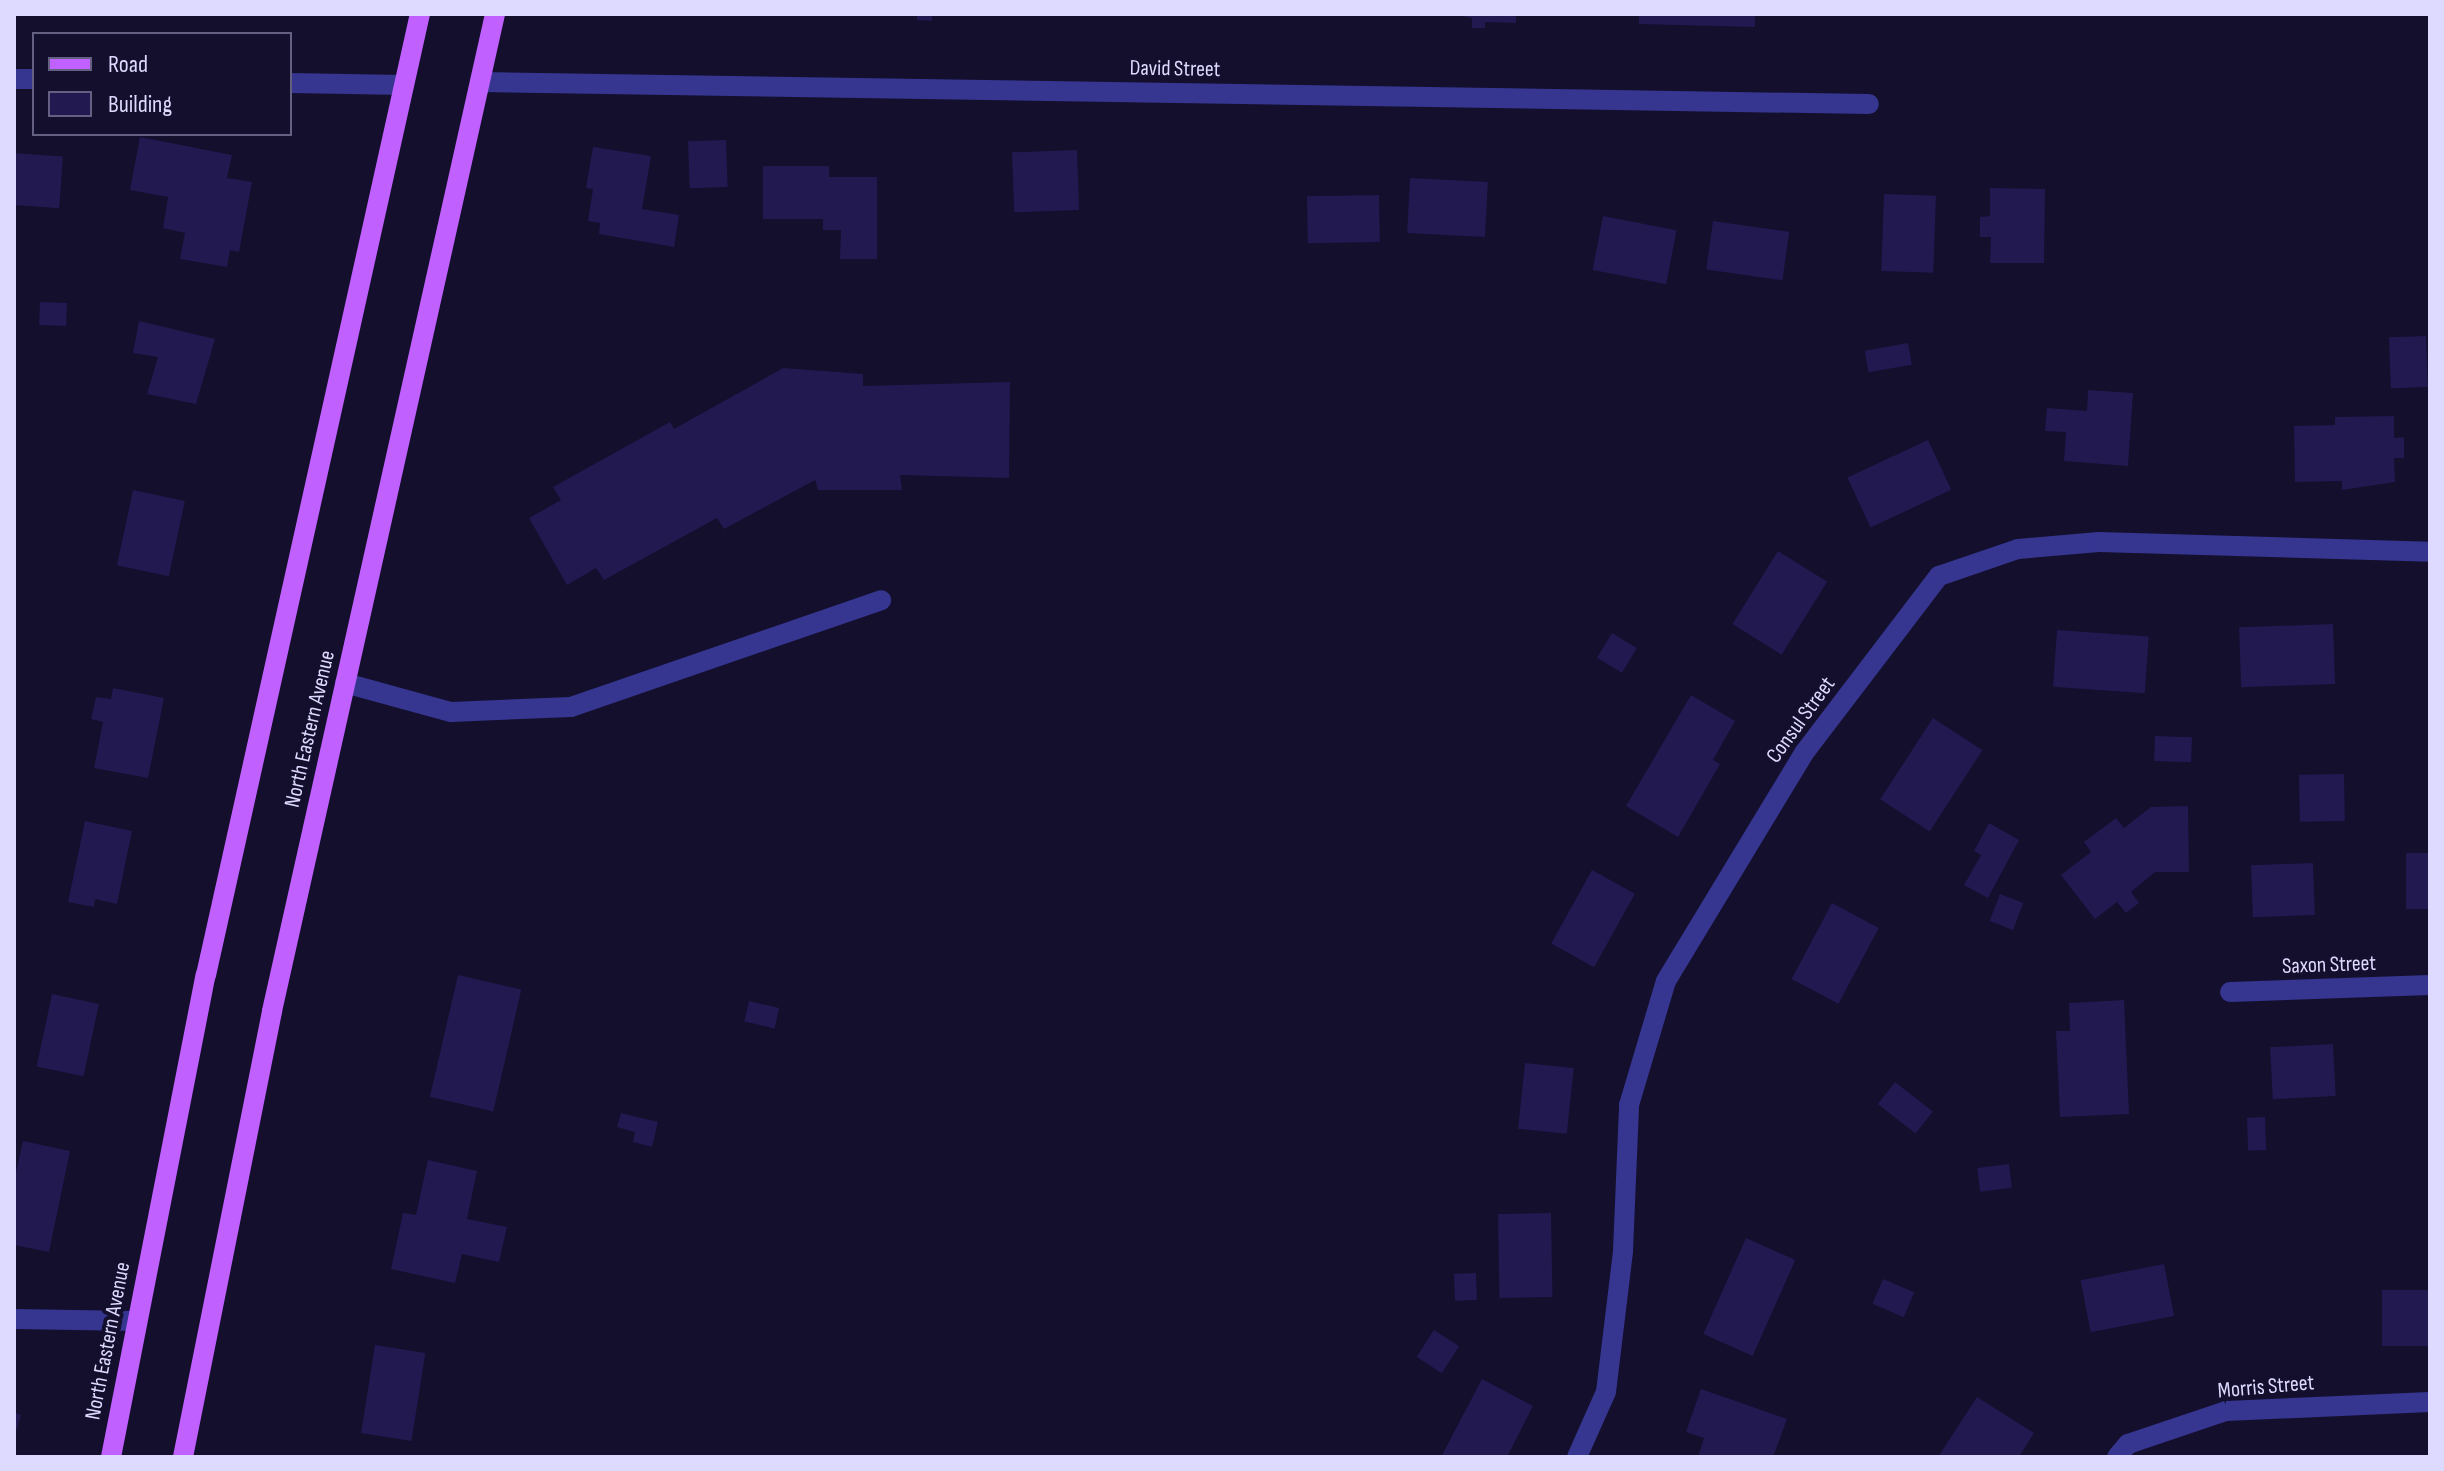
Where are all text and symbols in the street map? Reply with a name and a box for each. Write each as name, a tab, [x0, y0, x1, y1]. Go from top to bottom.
legend	[32, 32, 292, 136]
text: Road	[108, 50, 148, 79]
street label: David Street	[1129, 55, 1221, 83]
text: Building	[108, 90, 172, 119]
street label: North Eastern Avenue	[279, 648, 341, 810]
street label: Consul Street	[1761, 672, 1841, 768]
street label: Saxon Street	[2281, 950, 2377, 980]
street label: North Eastern Avenue	[80, 1260, 136, 1422]
street label: Morris Street	[2217, 1370, 2315, 1404]

